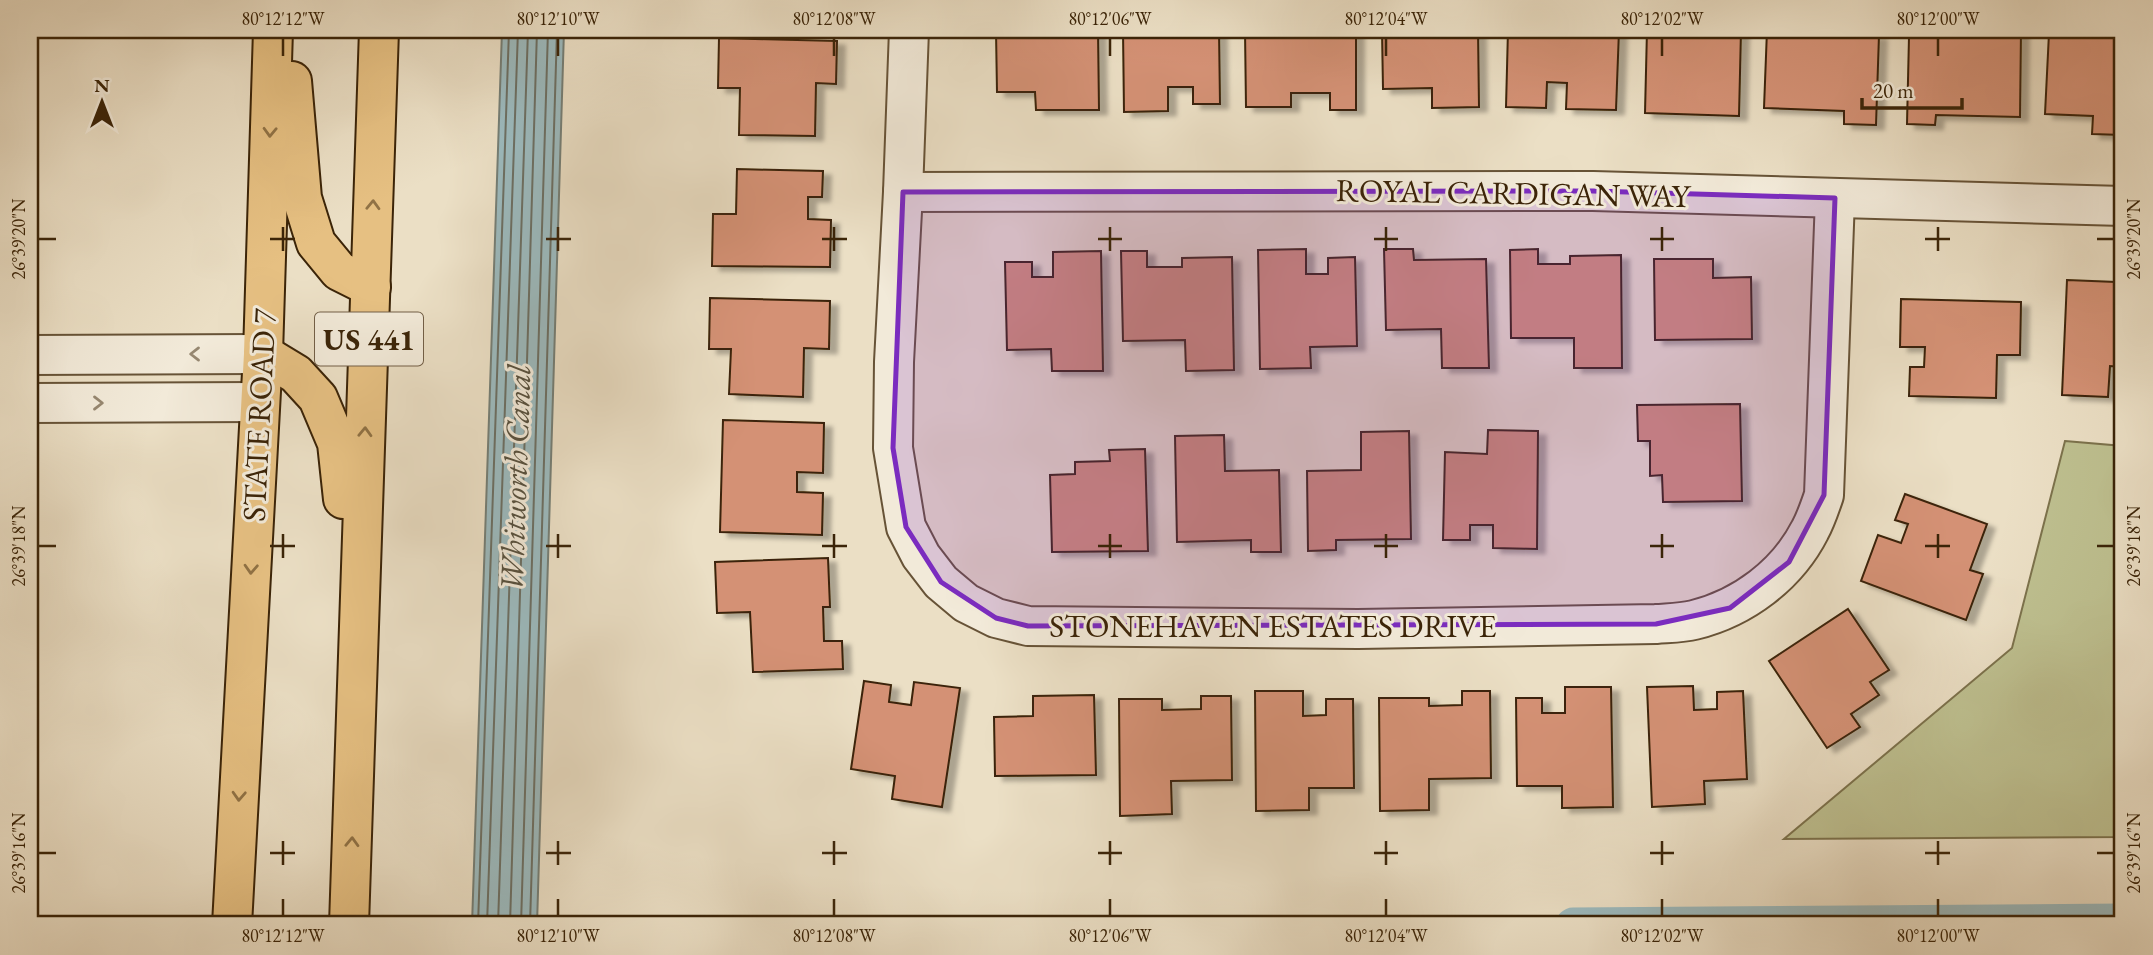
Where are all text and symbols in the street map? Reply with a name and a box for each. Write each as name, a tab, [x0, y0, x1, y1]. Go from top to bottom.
text: 80°12'12"W	[241, 7, 325, 30]
text: 80°12'10"W	[516, 7, 600, 30]
text: 80°12'08"W	[792, 7, 876, 30]
text: 80°12'06"W	[1068, 7, 1152, 30]
text: 80°12'04"W	[1344, 7, 1428, 30]
text: 80°12'02"W	[1620, 7, 1704, 30]
text: 80°12'00"W	[1896, 7, 1980, 30]
north arrow	[66, 66, 136, 136]
scale bar	[1862, 66, 1962, 110]
text: N	[94, 73, 110, 98]
text: 20 m	[1873, 77, 1914, 104]
one-way arrow	[262, 128, 278, 138]
street label: ROYAL CARDIGAN WAY	[1336, 169, 1692, 217]
text: 26°39'20"N	[7, 198, 30, 279]
text: 26°39'20"N	[2122, 198, 2145, 279]
one-way arrow	[366, 199, 381, 210]
street label: STATE ROAD 7	[232, 307, 286, 522]
road number: US 441	[315, 312, 423, 366]
one-way arrow	[189, 346, 199, 362]
water label: Whitworth Canal	[490, 362, 540, 592]
one-way arrow	[93, 395, 104, 411]
one-way arrow	[358, 427, 373, 438]
text: 26°39'18"N	[7, 505, 30, 586]
text: 26°39'18"N	[2122, 505, 2145, 586]
one-way arrow	[244, 564, 259, 575]
street label: STONEHAVEN ESTATES DRIVE	[1049, 605, 1497, 647]
one-way arrow	[232, 791, 247, 802]
text: 26°39'16"N	[7, 812, 30, 893]
text: 26°39'16"N	[2122, 812, 2145, 893]
one-way arrow	[344, 837, 360, 847]
text: 80°12'12"W	[241, 924, 325, 947]
text: 80°12'10"W	[516, 924, 600, 947]
text: 80°12'08"W	[792, 924, 876, 947]
text: 80°12'06"W	[1068, 924, 1152, 947]
text: 80°12'04"W	[1344, 924, 1428, 947]
text: 80°12'02"W	[1620, 924, 1704, 947]
text: 80°12'00"W	[1896, 924, 1980, 947]

